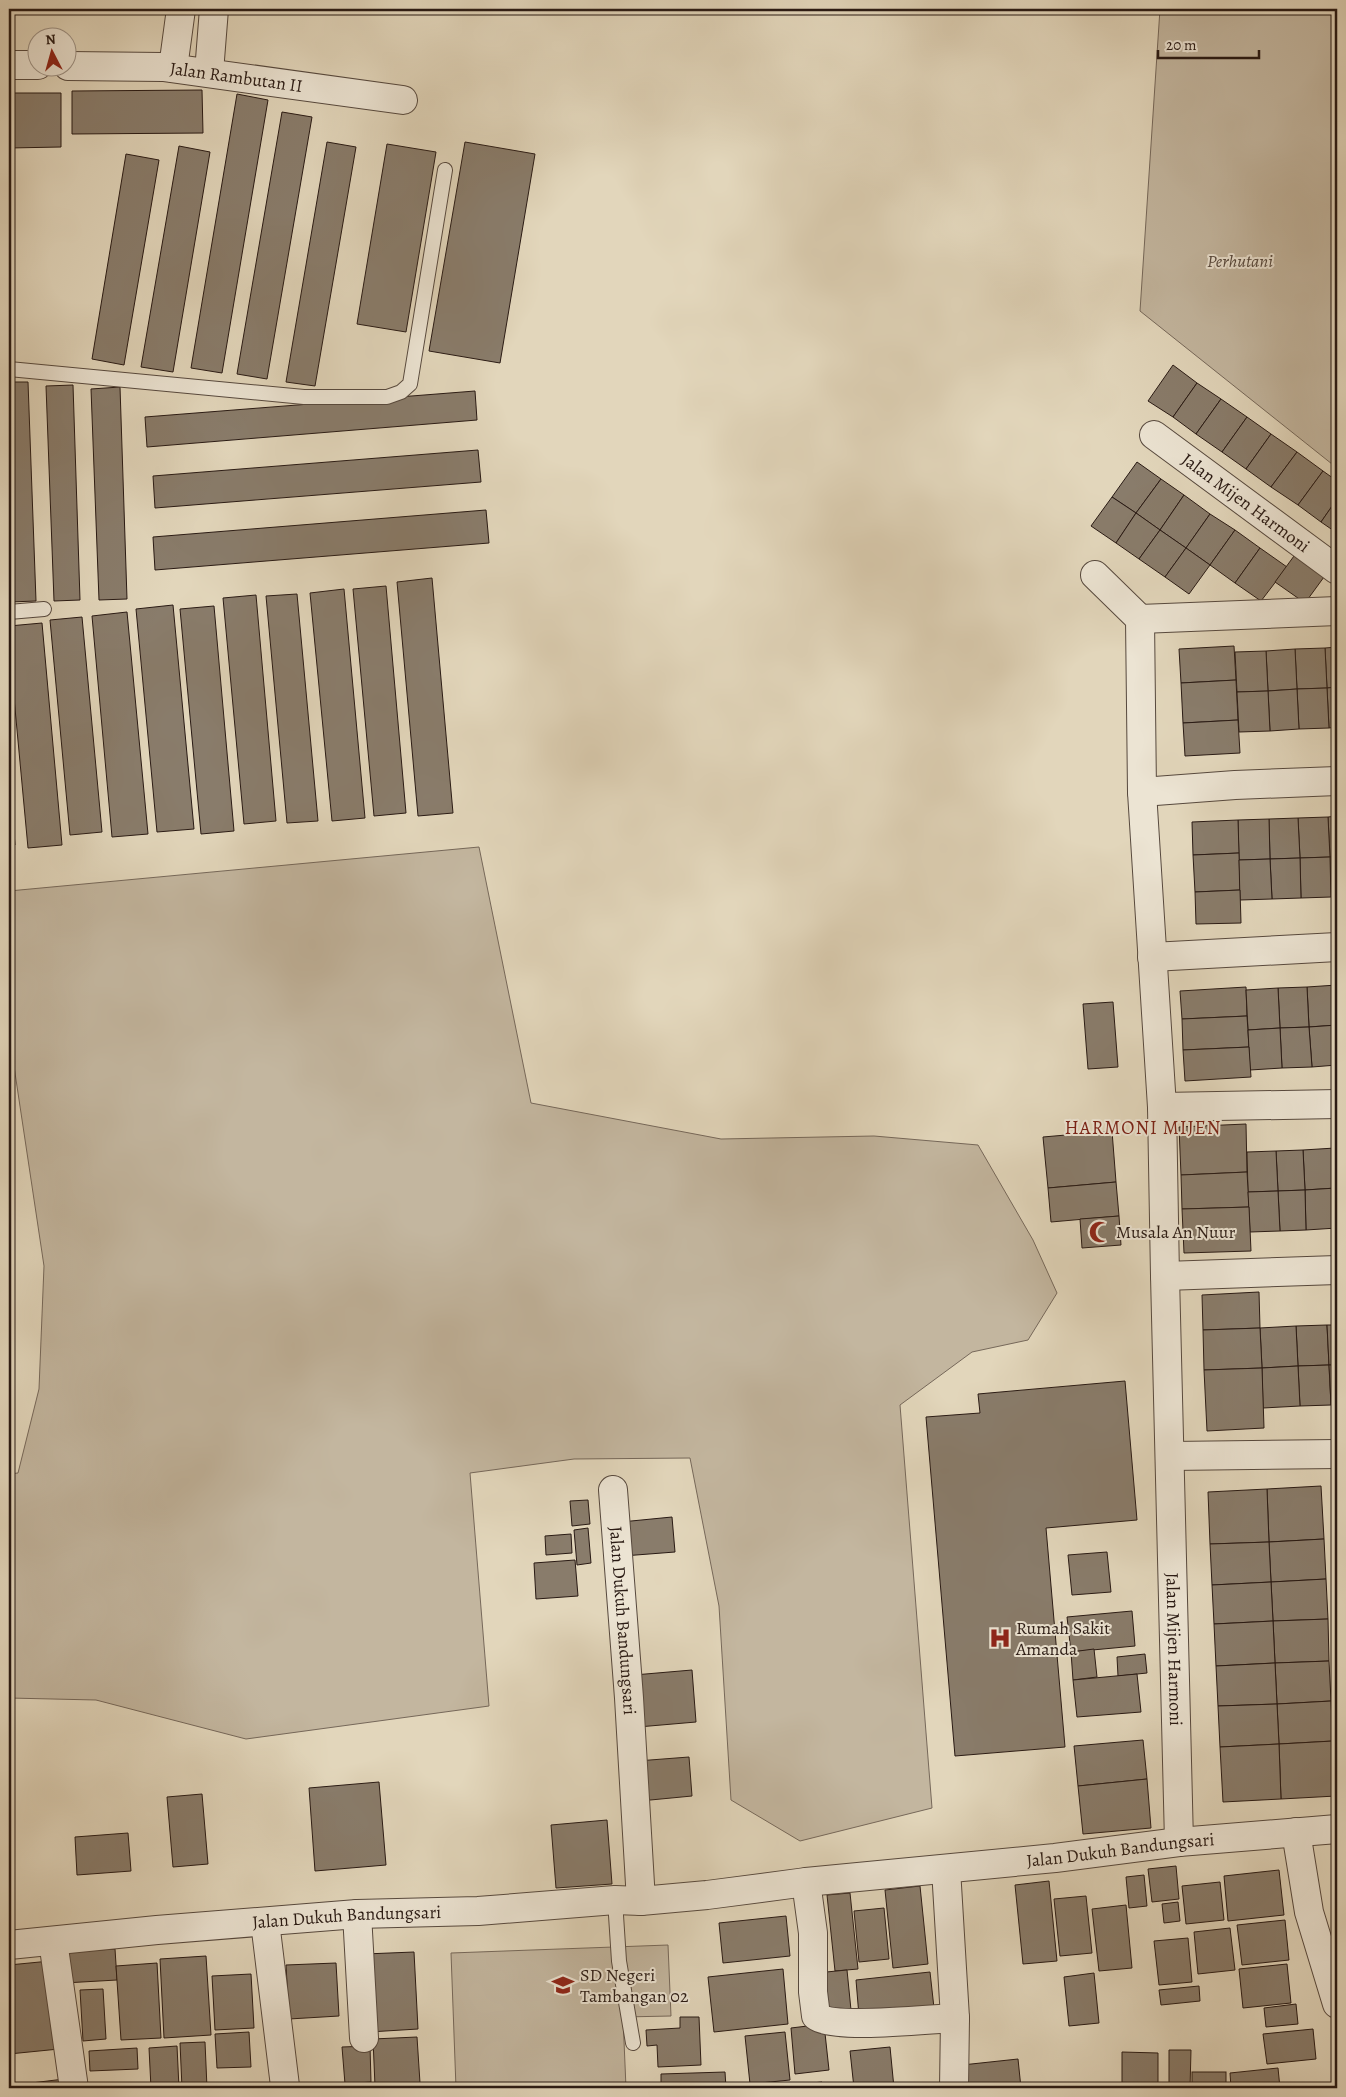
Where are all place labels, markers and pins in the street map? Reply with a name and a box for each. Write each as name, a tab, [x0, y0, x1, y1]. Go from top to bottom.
mosque icon: Musala An Nuur	[1087, 1219, 1113, 1245]
place label: Musala An Nuur	[1116, 1220, 1236, 1244]
place label: Rumah Sakit Amanda	[1015, 1616, 1110, 1661]
hospital icon: Rumah Sakit Amanda	[987, 1625, 1013, 1651]
place label: SD Negeri Tambangan 02	[580, 1963, 689, 2008]
school or university icon: SD Negeri Tambangan 02	[550, 1972, 576, 1998]

